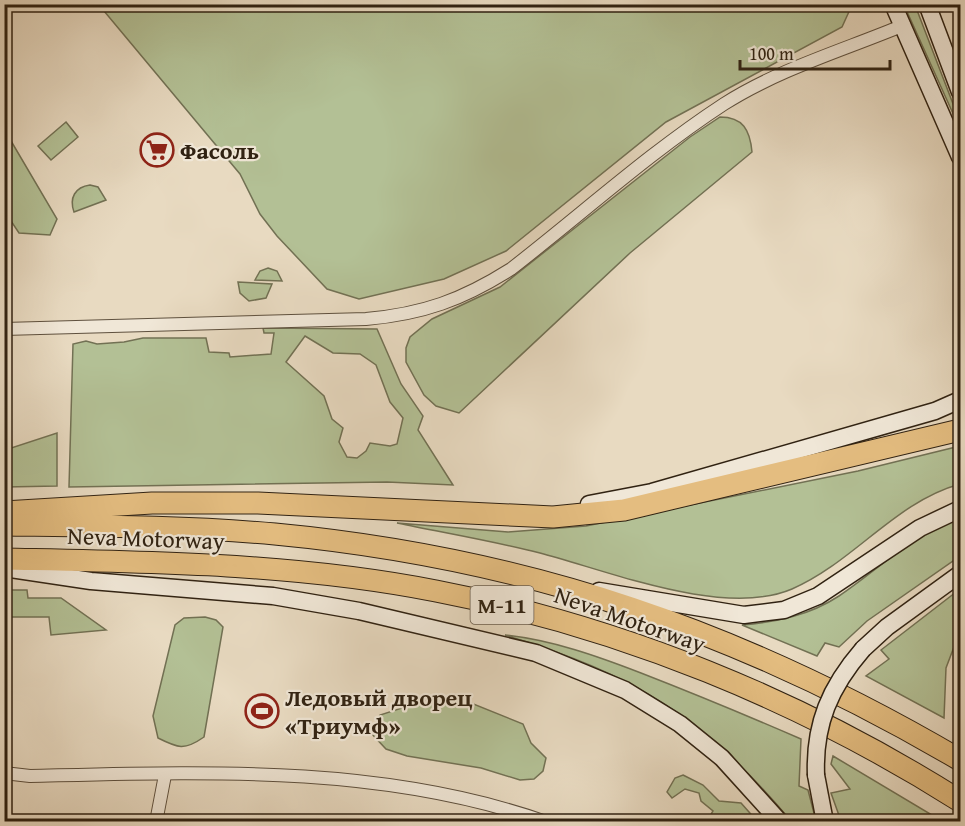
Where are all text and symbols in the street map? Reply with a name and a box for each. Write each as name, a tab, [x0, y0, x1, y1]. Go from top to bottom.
scale bar	[740, 33, 890, 71]
text: 100 m	[749, 40, 794, 67]
supermarket icon: Фасоль	[139, 132, 175, 168]
place label: Фасоль	[180, 133, 259, 168]
street label: Neva Motorway	[67, 518, 225, 558]
street label: Neva Motorway	[550, 577, 710, 661]
road number: М-11	[470, 586, 534, 624]
place label: Ледовый дворец «Триумф»	[285, 680, 473, 743]
sports icon: Ледовый дворец «Триумф»	[244, 693, 280, 729]

